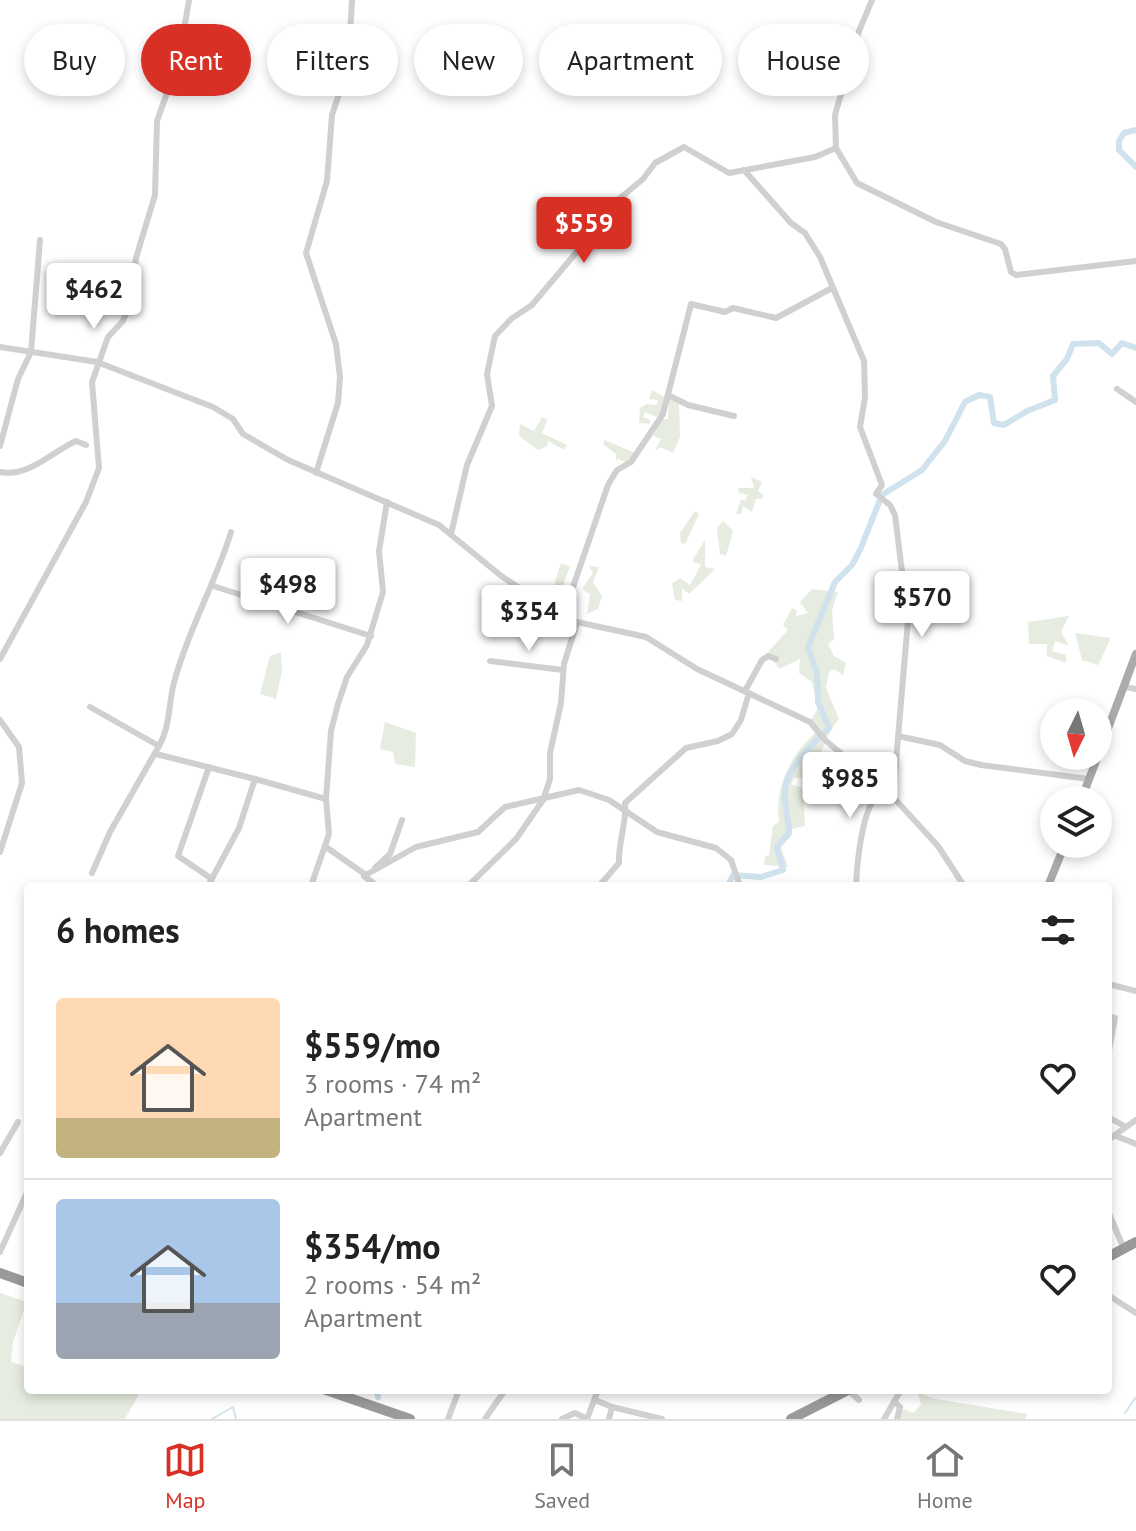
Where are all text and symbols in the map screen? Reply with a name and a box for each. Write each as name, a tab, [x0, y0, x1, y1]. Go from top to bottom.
chip: Buy	[24, 24, 125, 96]
chip: Rent	[141, 24, 251, 96]
chip: Filters	[267, 24, 398, 96]
chip: New	[414, 24, 523, 96]
chip: Apartment	[539, 24, 722, 96]
chip: House	[738, 24, 869, 96]
pin: $559	[537, 197, 631, 265]
text: $559	[555, 206, 613, 239]
pin: $462	[47, 263, 141, 331]
text: $462	[65, 272, 123, 305]
pin: $498	[241, 558, 335, 626]
text: $498	[259, 567, 317, 600]
pin: $570	[875, 571, 969, 639]
text: $570	[893, 580, 951, 613]
pin: $354	[482, 585, 576, 653]
text: $354	[500, 594, 558, 627]
north arrow	[1040, 698, 1112, 770]
map controls	[1040, 698, 1112, 858]
pin: $985	[803, 752, 897, 820]
text: $985	[821, 761, 879, 794]
button: layers	[1040, 786, 1112, 858]
text: 6 homes	[56, 908, 180, 952]
icon: filters	[1036, 908, 1080, 952]
text: $559/mo	[304, 1023, 441, 1067]
icon: home	[120, 1030, 216, 1126]
icon: heart	[1036, 1056, 1080, 1100]
text: 3 rooms · 74 m²	[304, 1067, 481, 1100]
text: Apartment	[304, 1100, 422, 1133]
text: $354/mo	[304, 1224, 441, 1268]
icon: home	[120, 1231, 216, 1327]
icon: heart	[1036, 1257, 1080, 1301]
text: 2 rooms · 54 m²	[304, 1268, 481, 1301]
text: Apartment	[304, 1301, 422, 1334]
tab: Map	[163, 1438, 207, 1514]
tab: Saved	[534, 1438, 590, 1514]
tab: Home	[917, 1438, 973, 1514]

